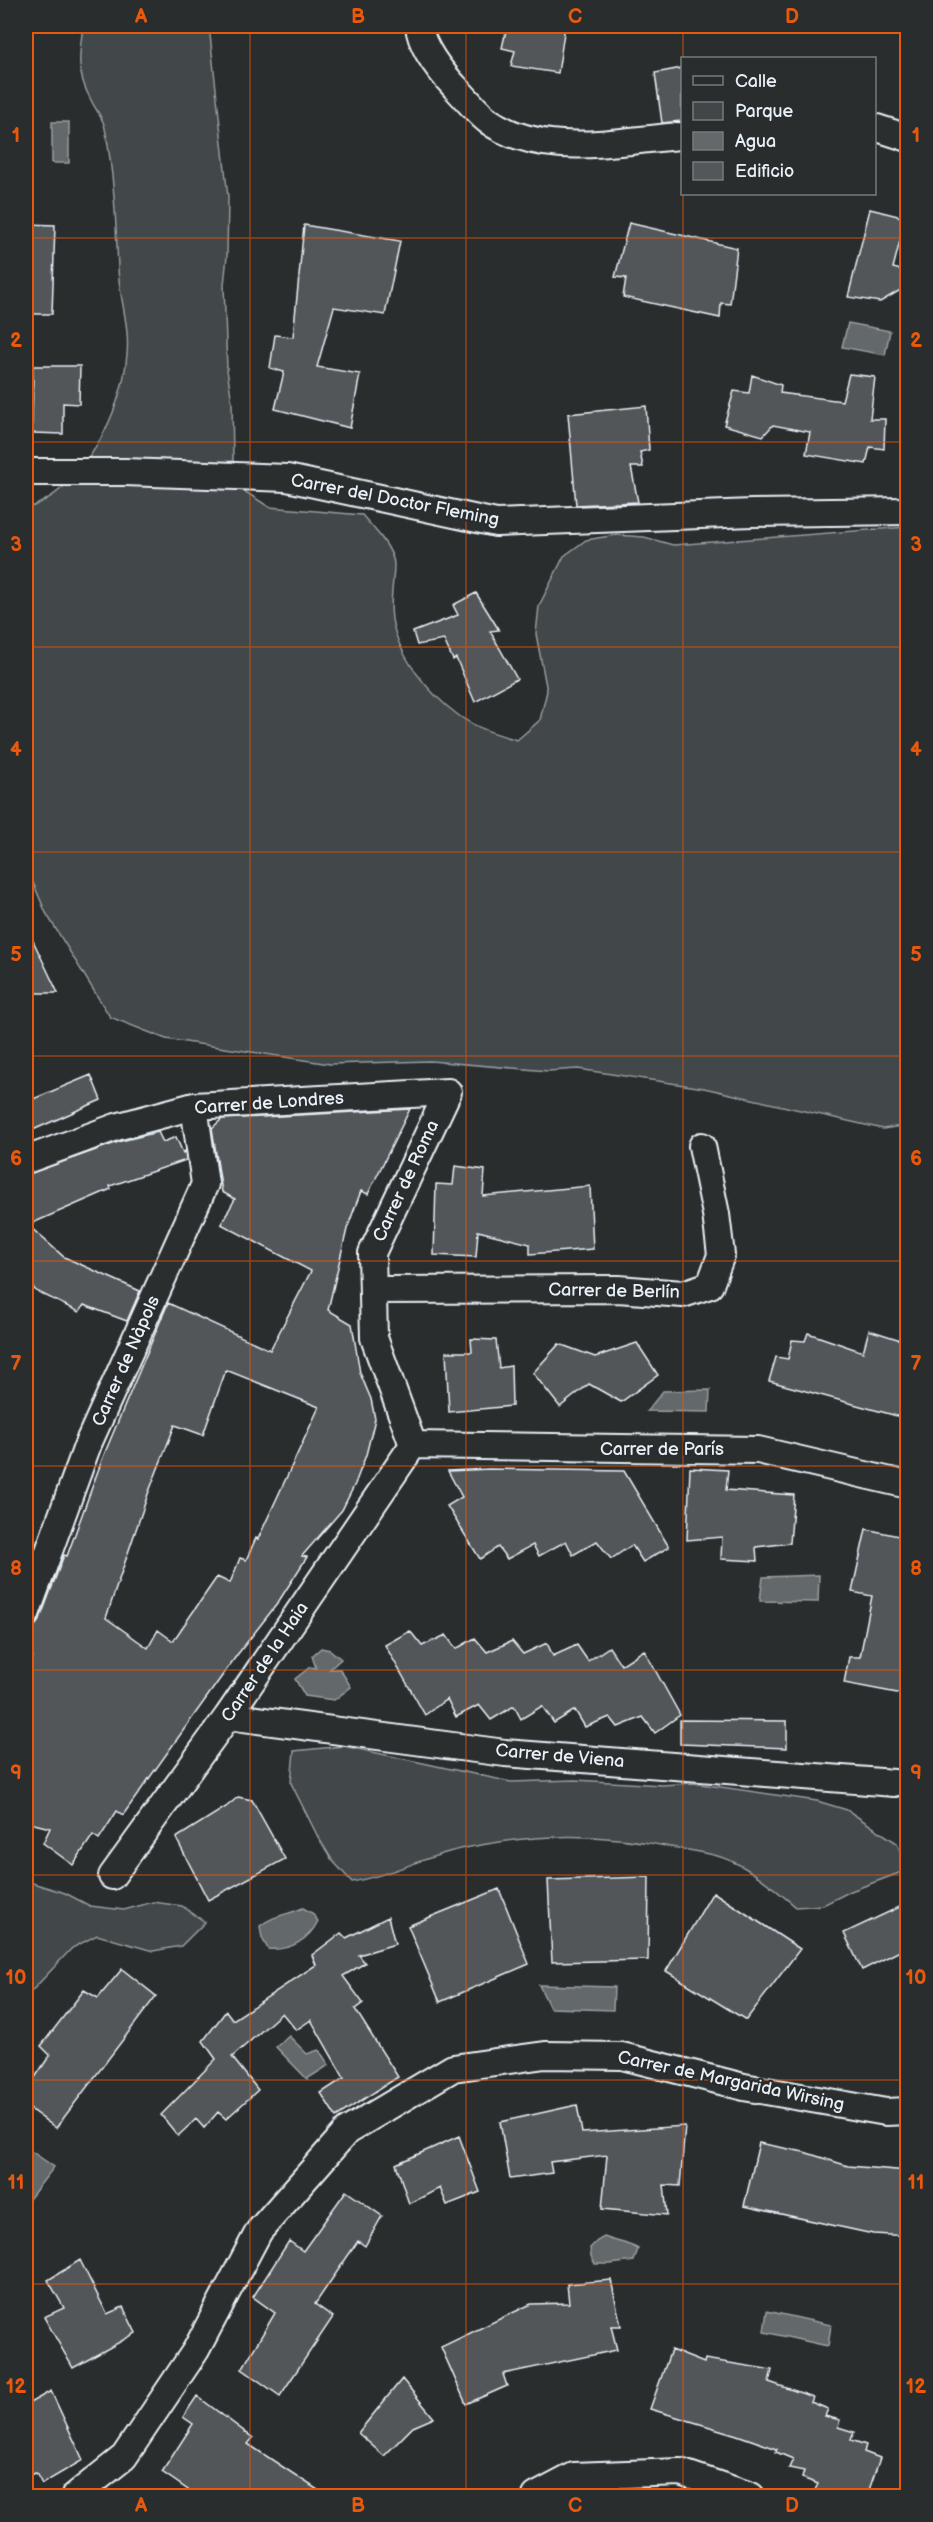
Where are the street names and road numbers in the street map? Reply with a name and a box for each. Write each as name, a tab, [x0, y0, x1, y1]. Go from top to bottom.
street label: Carrer del Doctor Fleming	[289, 469, 501, 531]
street label: Carrer de Londres	[194, 1087, 344, 1119]
street label: Carrer de Roma	[369, 1117, 443, 1245]
street label: Carrer de Berlín	[548, 1279, 680, 1303]
street label: Carrer de Nàpols	[88, 1292, 164, 1430]
street label: Carrer de París	[600, 1439, 724, 1460]
street label: Carrer de la Haia	[217, 1598, 313, 1726]
street label: Carrer de Viena	[495, 1740, 625, 1772]
street label: Carrer de Margarida Wirsing	[616, 2047, 846, 2115]

